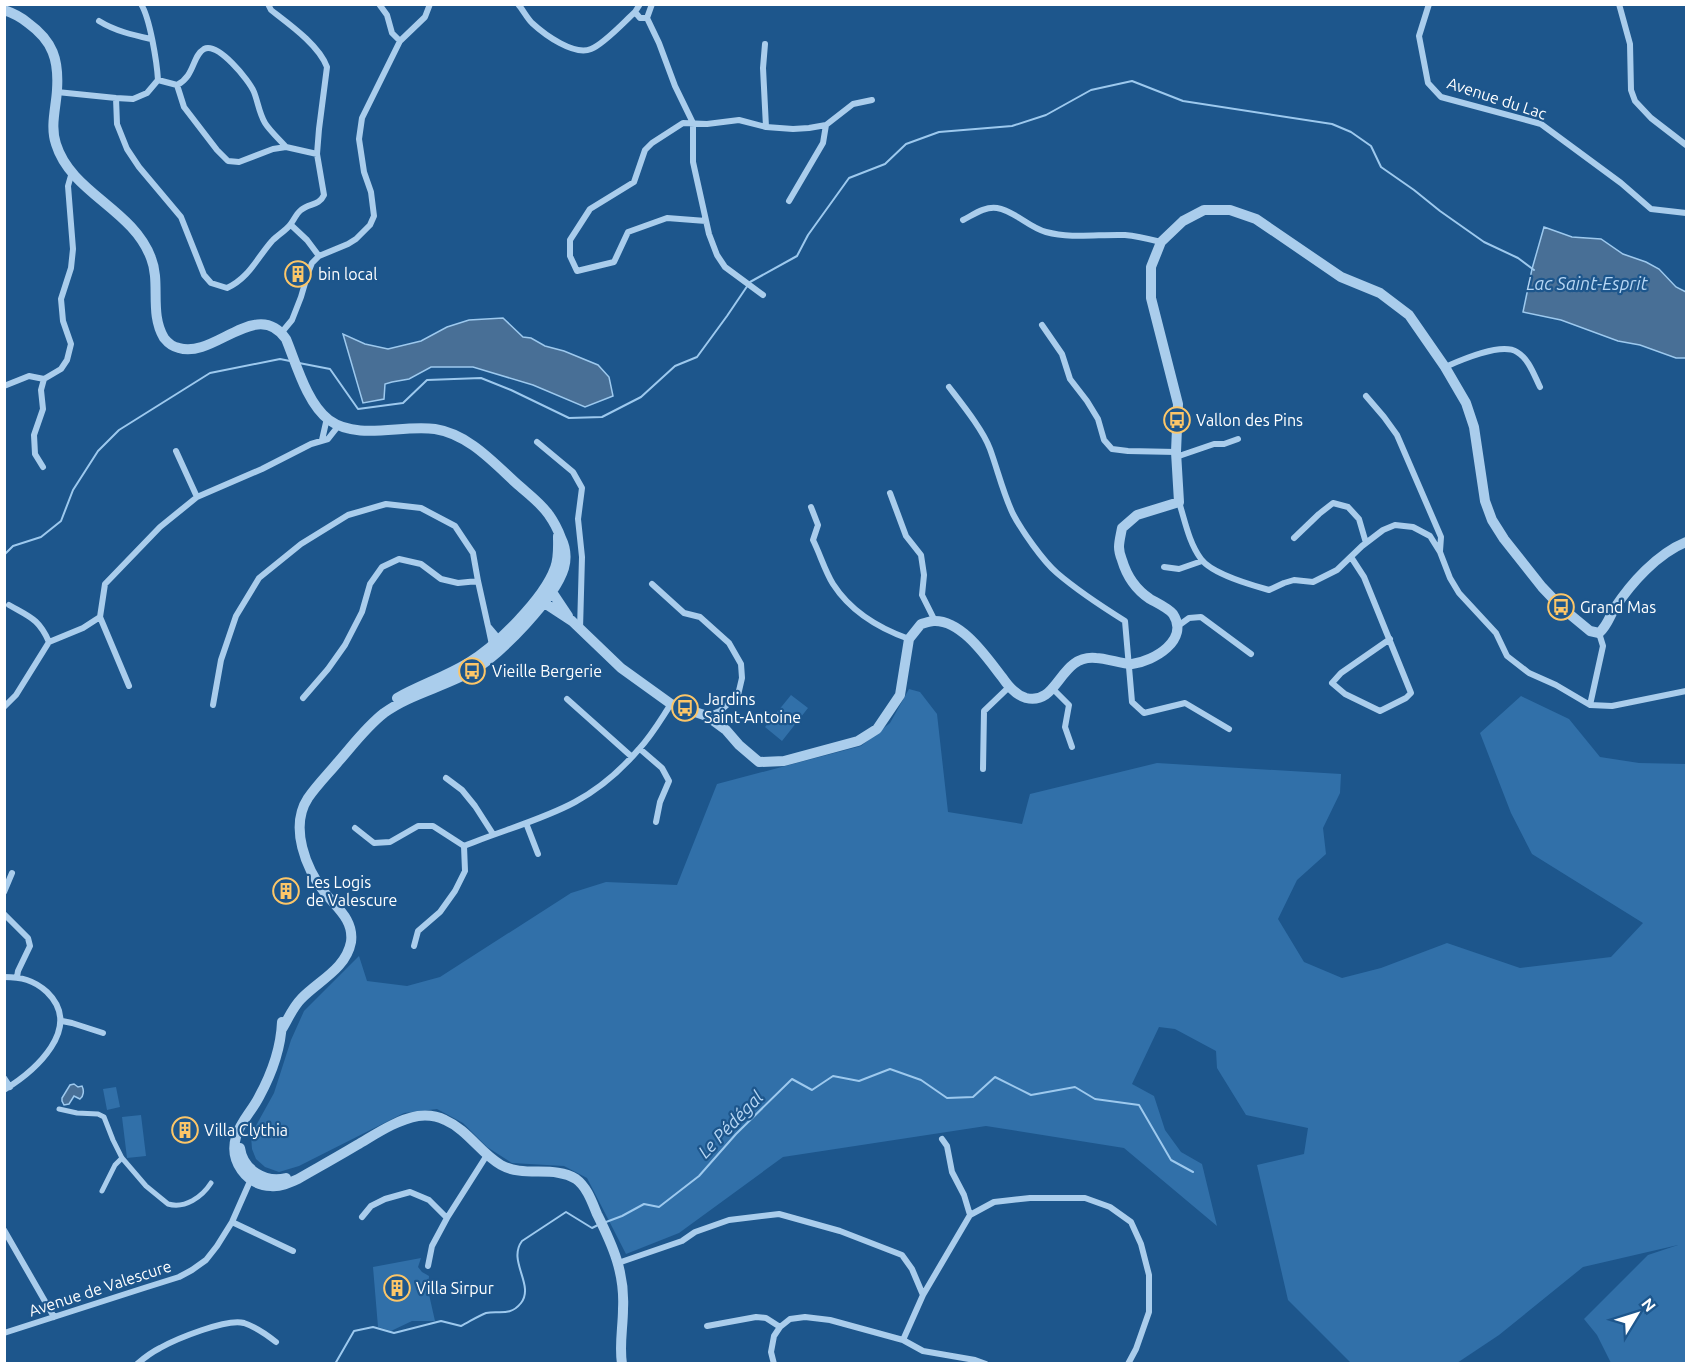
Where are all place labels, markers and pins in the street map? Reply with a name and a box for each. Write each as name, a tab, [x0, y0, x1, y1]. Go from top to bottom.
building icon: bin local	[283, 259, 313, 289]
place label: bin local	[318, 265, 377, 283]
bus stop icon: Vallon des Pins	[1162, 405, 1192, 435]
place label: Vallon des Pins	[1196, 411, 1303, 429]
bus stop icon: Grand Mas	[1546, 592, 1576, 622]
place label: Grand Mas	[1580, 598, 1656, 616]
bus stop icon: Vieille Bergerie	[457, 656, 487, 686]
place label: Vieille Bergerie	[492, 662, 602, 680]
place label: Jardins Saint-Antoine	[704, 690, 801, 726]
bus stop icon: Jardins Saint-Antoine	[670, 693, 700, 723]
place label: Les Logis de Valescure	[306, 873, 397, 909]
building icon: Les Logis de Valescure	[271, 876, 301, 906]
building icon: Villa Clythia	[170, 1115, 200, 1145]
place label: Villa Clythia	[204, 1121, 288, 1139]
building icon: Villa Sirpur	[382, 1273, 412, 1303]
place label: Villa Sirpur	[416, 1279, 494, 1297]

